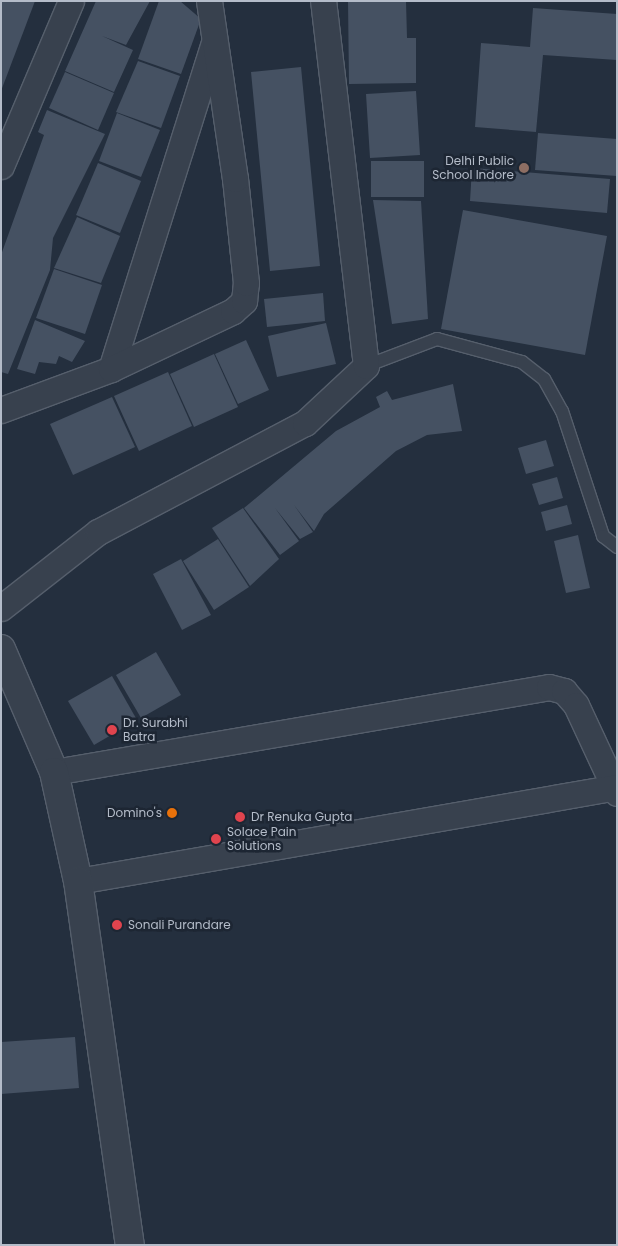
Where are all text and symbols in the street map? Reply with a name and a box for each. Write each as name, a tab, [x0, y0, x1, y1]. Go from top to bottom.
place label: Delhi Public School Indore	[432, 154, 514, 182]
marker: Delhi Public School Indore	[518, 162, 530, 174]
place label: Dr. Surabhi Batra	[123, 716, 188, 744]
marker: Dr. Surabhi Batra	[105, 723, 119, 737]
place label: Domino's	[107, 806, 162, 820]
marker: Domino's	[166, 807, 178, 819]
marker: Dr Renuka Gupta	[233, 810, 247, 824]
place label: Dr Renuka Gupta	[251, 810, 352, 824]
place label: Solace Pain Solutions	[227, 825, 296, 853]
marker: Solace Pain Solutions	[209, 832, 223, 846]
marker: Sonali Purandare	[110, 918, 124, 932]
place label: Sonali Purandare	[128, 918, 231, 932]

